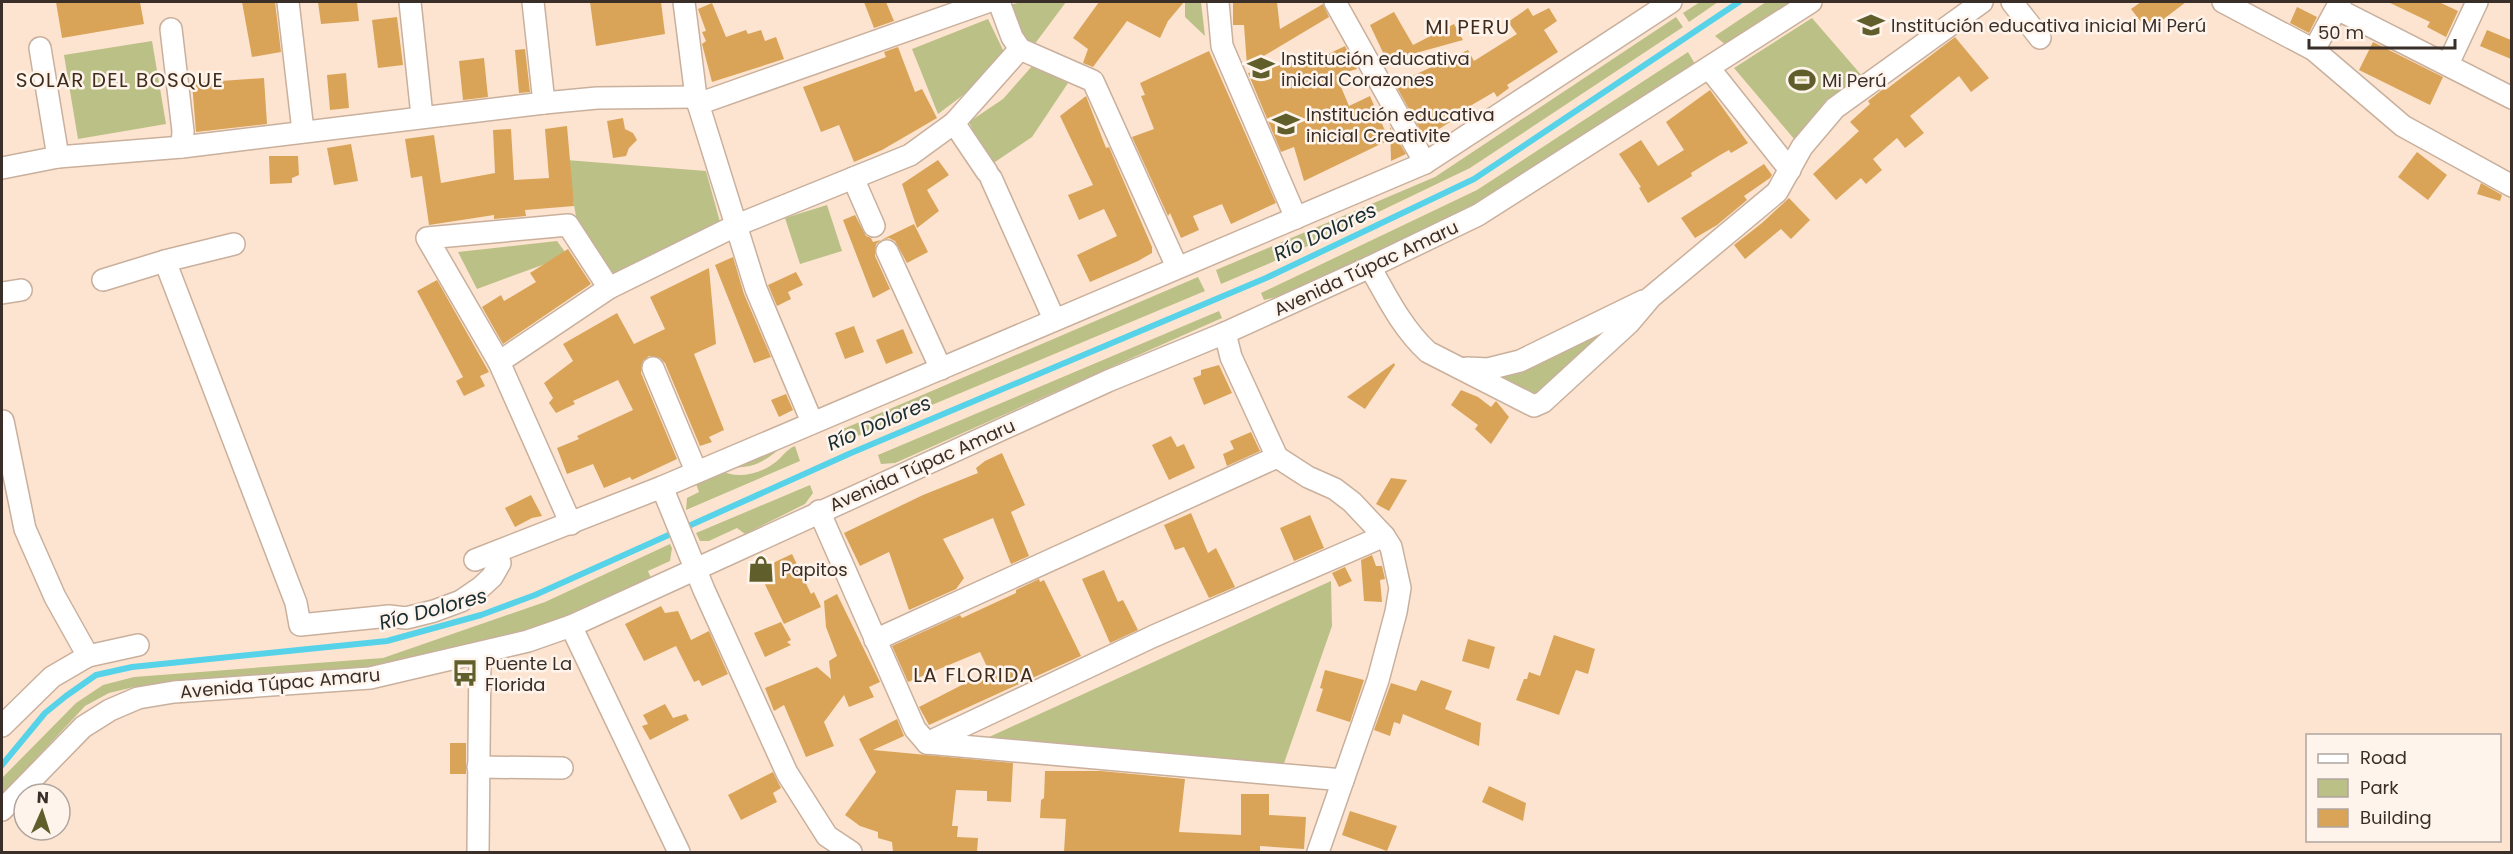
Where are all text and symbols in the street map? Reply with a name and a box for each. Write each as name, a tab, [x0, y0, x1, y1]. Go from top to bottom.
school or university icon: Institución educativa inicial Mi Perú	[1856, 10, 1886, 40]
scale bar	[2309, 12, 2454, 50]
district label: MI PERU	[1425, 13, 1511, 41]
place label: Institución educativa inicial Mi Perú	[1891, 13, 2206, 38]
text: 50 m	[2318, 20, 2364, 45]
place label: Institución educativa inicial Corazones	[1281, 46, 1470, 92]
school or university icon: Institución educativa inicial Corazones	[1246, 53, 1276, 83]
sports icon: Mi Perú	[1787, 65, 1817, 95]
district label: SOLAR DEL BOSQUE	[16, 66, 224, 94]
place label: Mi Perú	[1822, 68, 1887, 93]
place label: Institución educativa inicial Creativite	[1306, 102, 1495, 148]
school or university icon: Institución educativa inicial Creativite	[1271, 109, 1301, 139]
water label: Río Dolores	[1269, 196, 1381, 268]
street label: Avenida Túpac Amaru	[1270, 214, 1462, 322]
water label: Río Dolores	[823, 388, 935, 458]
street label: Avenida Túpac Amaru	[825, 413, 1019, 517]
shop icon: Papitos	[746, 554, 776, 584]
place label: Papitos	[781, 557, 848, 582]
water label: Río Dolores	[376, 581, 490, 637]
place label: Puente La Florida	[485, 651, 572, 697]
bus stop icon: Puente La Florida	[450, 658, 480, 688]
district label: LA FLORIDA	[913, 661, 1035, 689]
street label: Avenida Túpac Amaru	[179, 662, 381, 704]
legend	[2306, 734, 2501, 842]
text: Road	[2360, 745, 2407, 770]
text: Park	[2360, 775, 2399, 800]
north arrow	[12, 782, 72, 842]
text: N	[36, 786, 49, 809]
text: Building	[2360, 805, 2432, 830]

